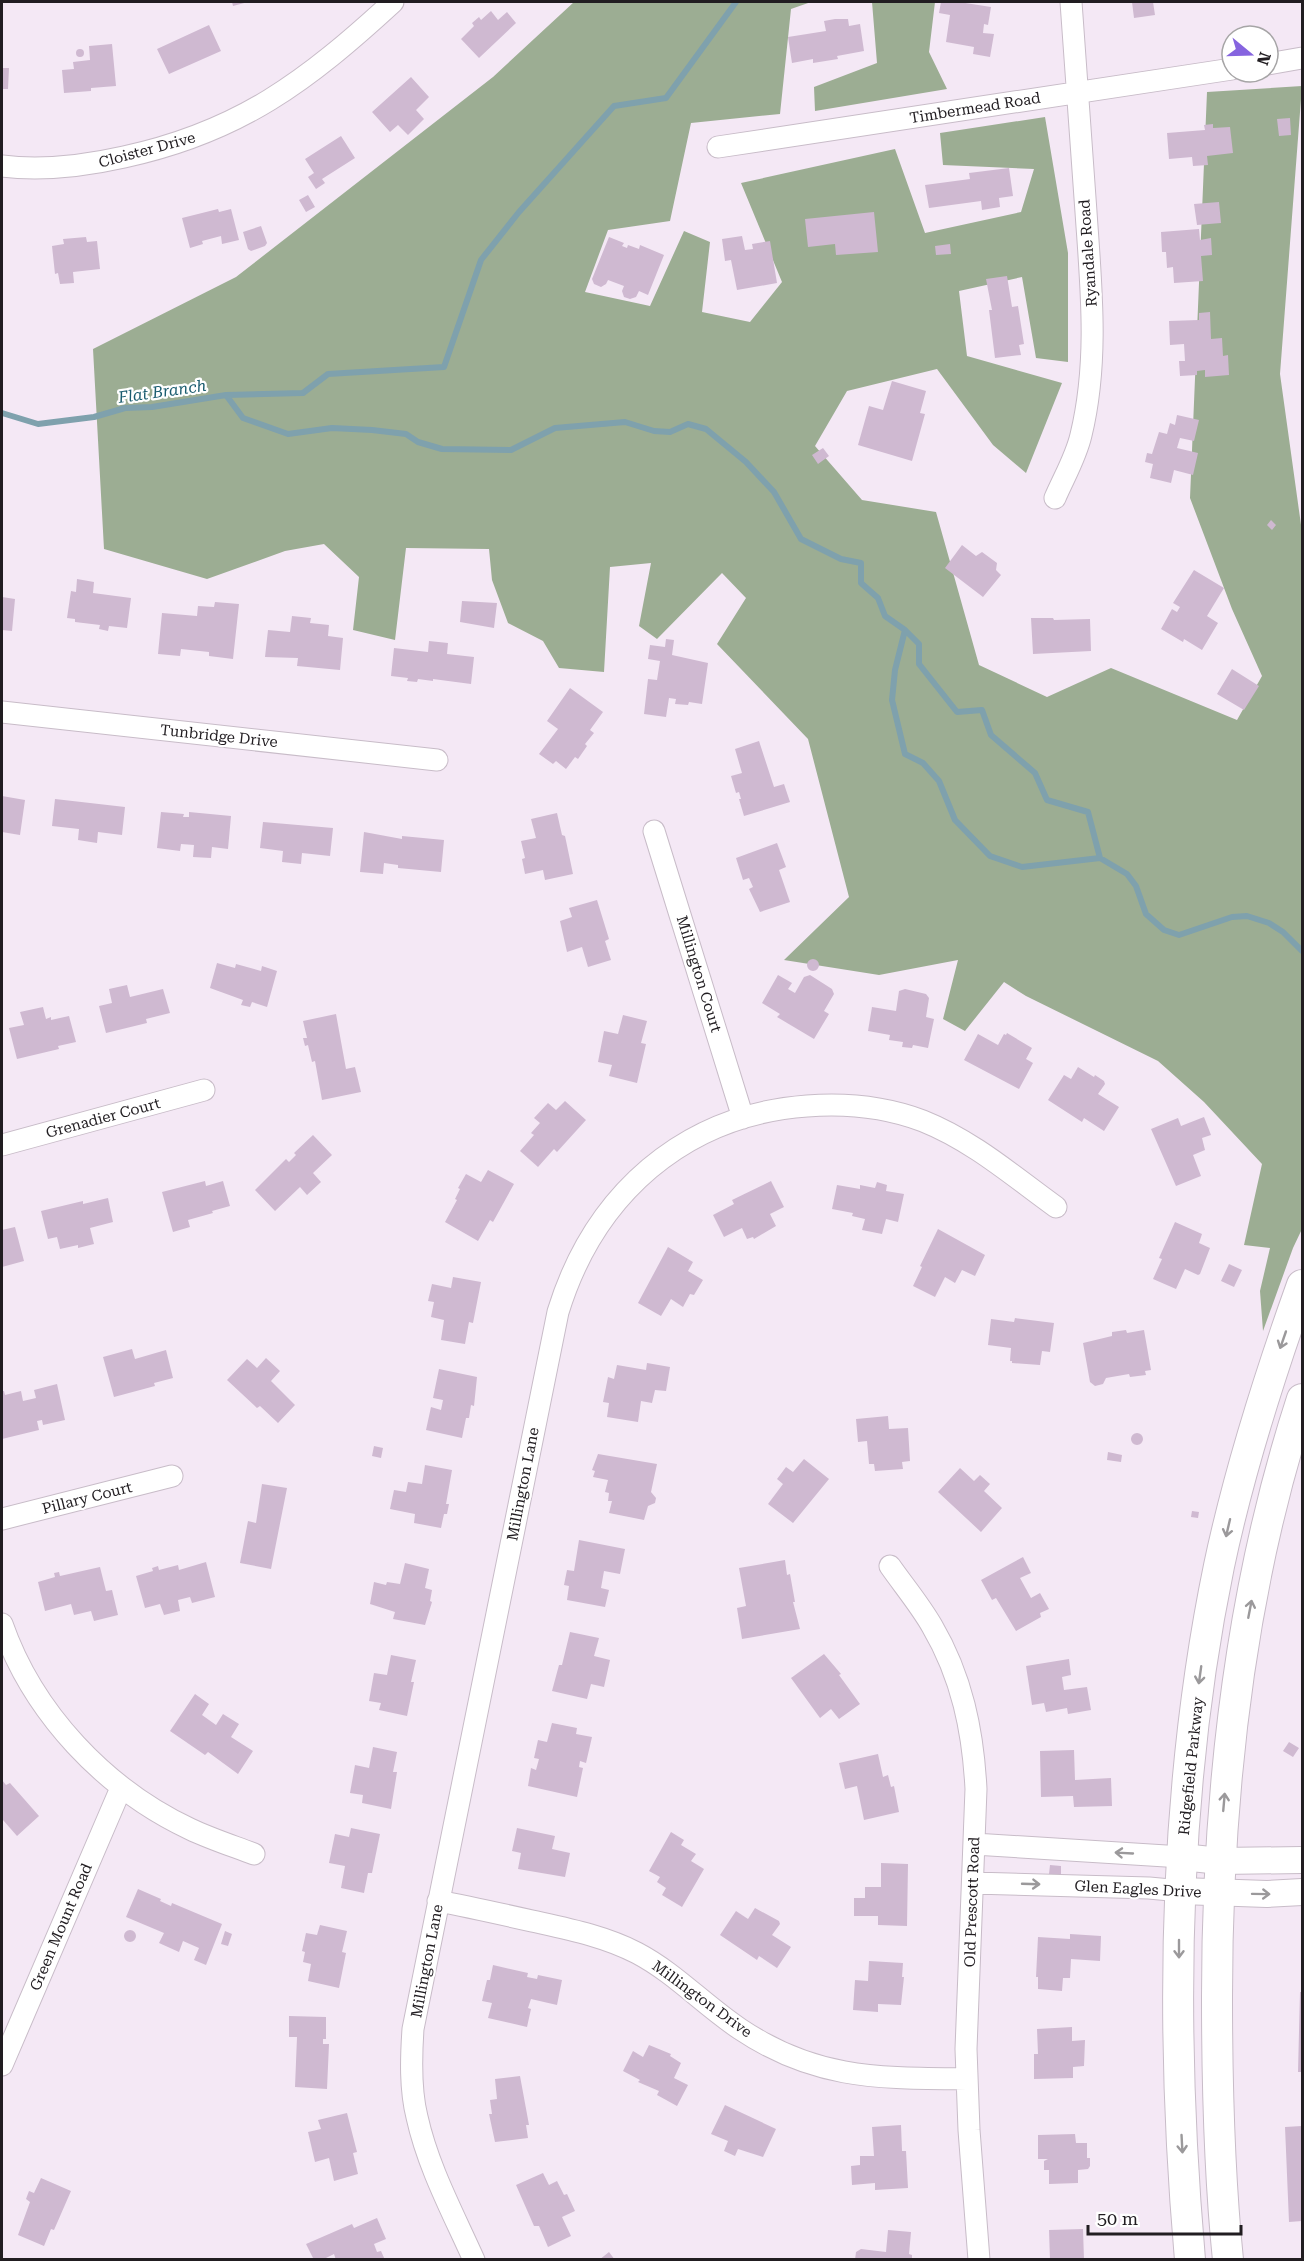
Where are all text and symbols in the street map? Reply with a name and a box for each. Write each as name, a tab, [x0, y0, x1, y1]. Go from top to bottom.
north arrow	[1220, 24, 1280, 84]
text: N	[1253, 50, 1275, 68]
street label: Timbermead Road	[908, 89, 1042, 127]
street label: Cloister Drive	[97, 128, 197, 172]
street label: Ryandale Road	[1075, 198, 1101, 307]
water label: Flat Branch	[116, 376, 208, 407]
street label: Tunbridge Drive	[159, 721, 279, 751]
street label: Millington Court	[673, 913, 725, 1035]
street label: Grenadier Court	[44, 1094, 163, 1142]
one-way arrow	[1276, 1330, 1287, 1349]
street label: Millington Lane	[503, 1426, 543, 1542]
street label: Pillary Court	[40, 1478, 134, 1518]
one-way arrow	[1222, 1518, 1234, 1537]
one-way arrow	[1245, 1600, 1256, 1619]
one-way arrow	[1195, 1665, 1206, 1685]
street label: Ridgefield Parkway	[1175, 1696, 1207, 1836]
one-way arrow	[1219, 1793, 1230, 1813]
street label: Old Prescott Road	[961, 1836, 983, 1968]
one-way arrow	[1114, 1848, 1134, 1859]
street label: Green Mount Road	[26, 1860, 96, 1993]
street label: Glen Eagles Drive	[1074, 1877, 1202, 1901]
one-way arrow	[1021, 1879, 1041, 1890]
one-way arrow	[1250, 1888, 1270, 1900]
street label: Millington Lane	[407, 1903, 447, 2019]
one-way arrow	[1173, 1939, 1185, 1959]
street label: Millington Drive	[649, 1957, 755, 2041]
one-way arrow	[1177, 2133, 1188, 2153]
scale bar	[1088, 2198, 1241, 2236]
text: 50 m	[1097, 2208, 1138, 2229]

